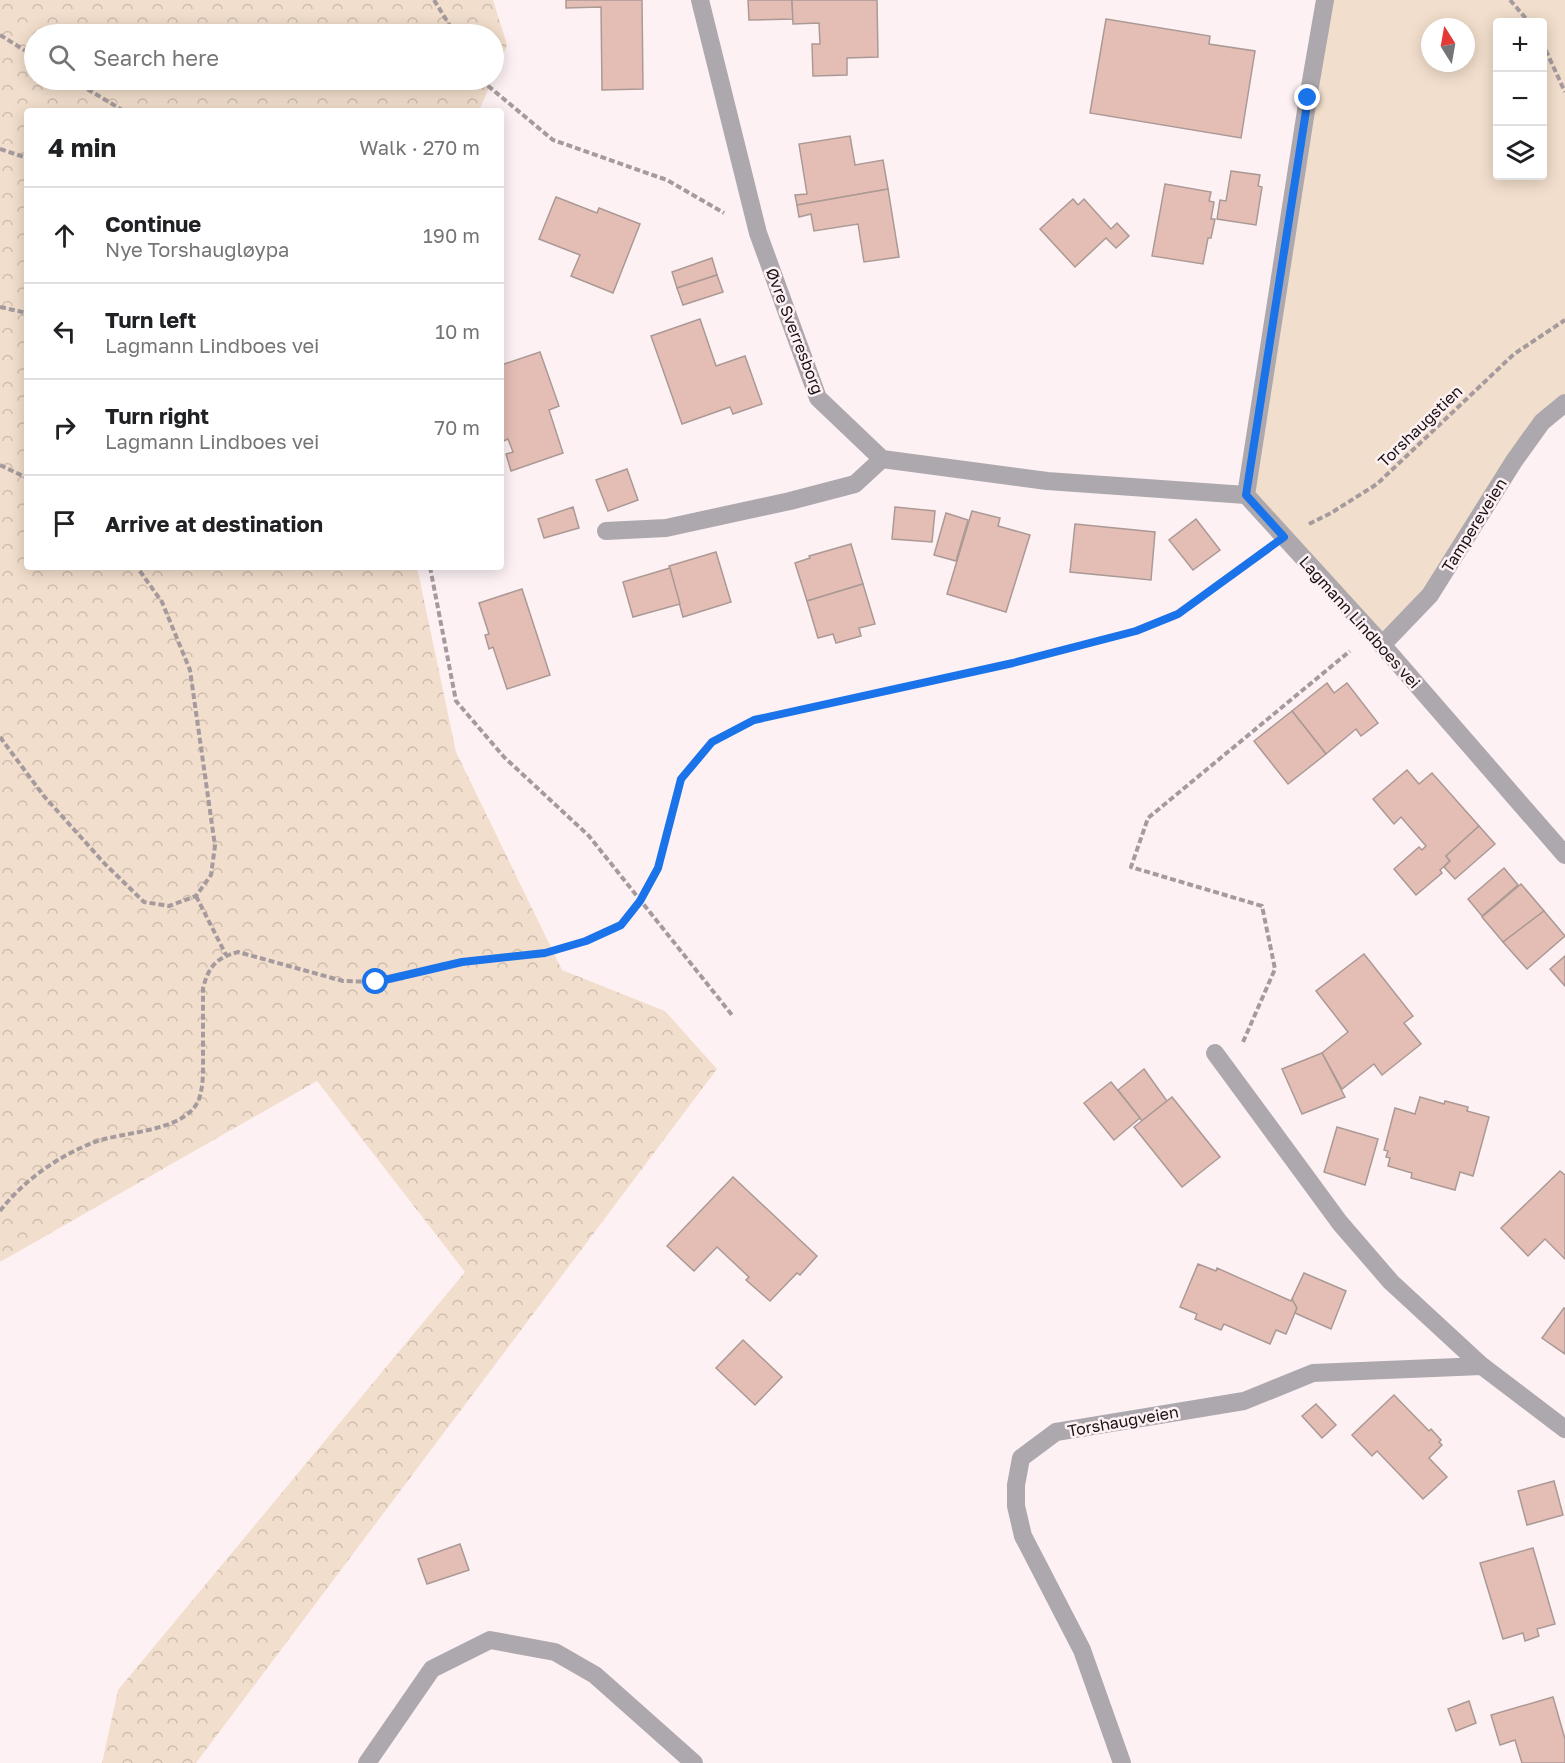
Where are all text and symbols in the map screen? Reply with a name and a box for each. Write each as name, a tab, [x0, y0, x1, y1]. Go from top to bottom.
north arrow	[1421, 18, 1475, 72]
map controls	[1493, 18, 1547, 180]
button: +	[1493, 18, 1547, 72]
search box	[24, 24, 504, 90]
icon: search	[45, 41, 78, 74]
text: Search here	[93, 44, 219, 71]
button: −	[1493, 72, 1547, 126]
route end	[1294, 84, 1320, 110]
button: layers	[1493, 126, 1547, 180]
text: 4 min	[48, 132, 116, 163]
text: Walk · 270 m	[359, 135, 480, 159]
text: Continue	[105, 210, 201, 237]
icon: ahead	[48, 219, 81, 252]
text: 190 m	[423, 223, 480, 247]
text: Nye Torshaugløypa	[105, 237, 289, 261]
street label: Øvre Sverresborg	[762, 265, 828, 397]
text: Turn left	[105, 306, 196, 333]
icon: left	[48, 315, 81, 348]
text: 10 m	[435, 319, 480, 343]
text: Lagmann Lindboes vei	[105, 333, 319, 357]
street label: Torshaugstien	[1374, 381, 1466, 471]
text: Turn right	[105, 402, 209, 429]
icon: right	[48, 411, 81, 444]
text: 70 m	[434, 415, 480, 439]
text: Lagmann Lindboes vei	[105, 429, 319, 453]
street label: Tampereveien	[1437, 474, 1511, 576]
icon: arrive	[48, 507, 81, 540]
text: Arrive at destination	[105, 510, 323, 537]
street label: Lagmann Lindboes vei	[1295, 552, 1425, 692]
route start	[362, 968, 388, 994]
street label: Torshaugveien	[1066, 1401, 1180, 1441]

